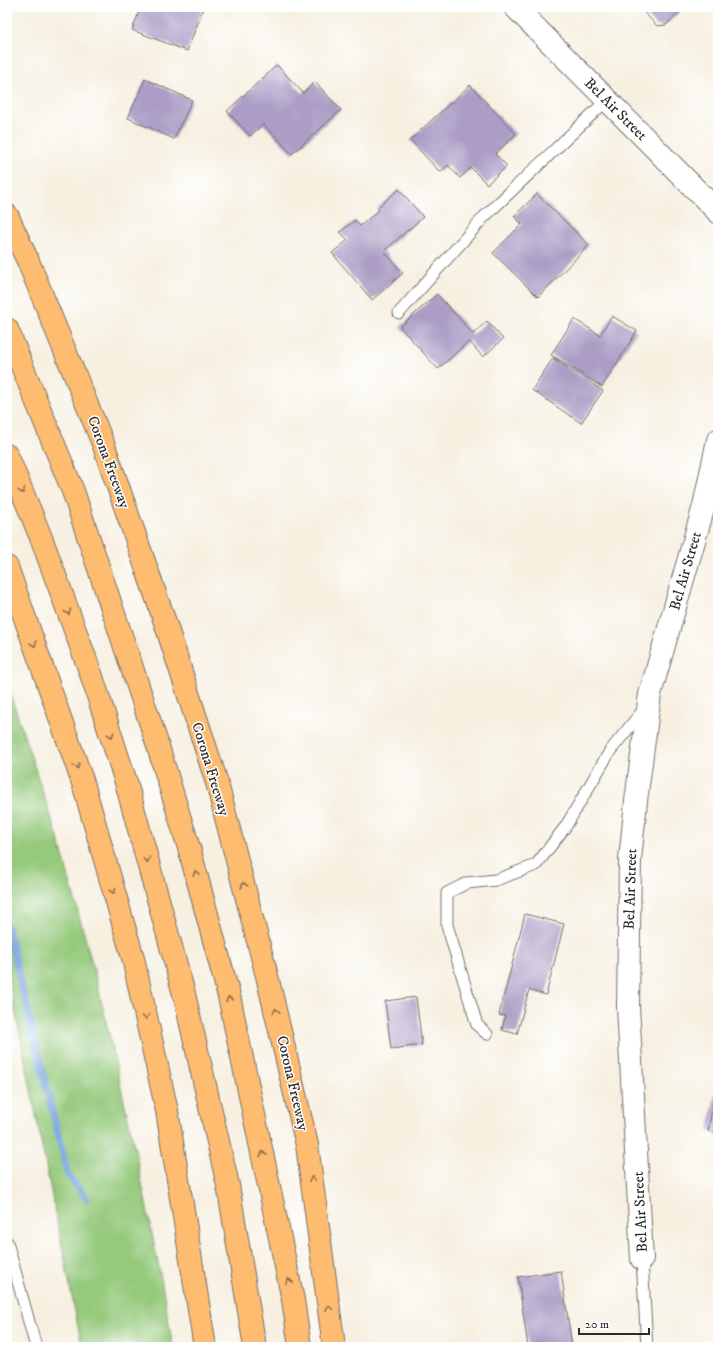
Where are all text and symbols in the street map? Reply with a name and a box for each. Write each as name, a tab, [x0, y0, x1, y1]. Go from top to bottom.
street label: Bel Air Street	[580, 74, 651, 145]
street label: Corona Freeway	[83, 413, 134, 512]
one-way arrow	[17, 487, 25, 494]
street label: Bel Air Street	[665, 529, 706, 613]
one-way arrow	[64, 609, 72, 616]
one-way arrow	[29, 640, 37, 647]
street label: Corona Freeway	[187, 720, 234, 819]
one-way arrow	[106, 731, 115, 738]
one-way arrow	[72, 763, 80, 770]
street label: Bel Air Street	[620, 848, 641, 930]
one-way arrow	[143, 856, 151, 863]
one-way arrow	[192, 870, 201, 877]
one-way arrow	[240, 882, 249, 889]
one-way arrow	[109, 888, 117, 894]
one-way arrow	[226, 996, 234, 1002]
one-way arrow	[272, 1008, 281, 1015]
one-way arrow	[141, 1014, 149, 1020]
street label: Corona Freeway	[272, 1034, 313, 1133]
one-way arrow	[259, 1150, 267, 1157]
street label: Bel Air Street	[629, 1171, 652, 1253]
one-way arrow	[308, 1176, 317, 1183]
one-way arrow	[285, 1278, 294, 1284]
one-way arrow	[325, 1305, 334, 1311]
scale bar	[579, 1310, 649, 1336]
text: 20 m	[585, 1317, 609, 1332]

